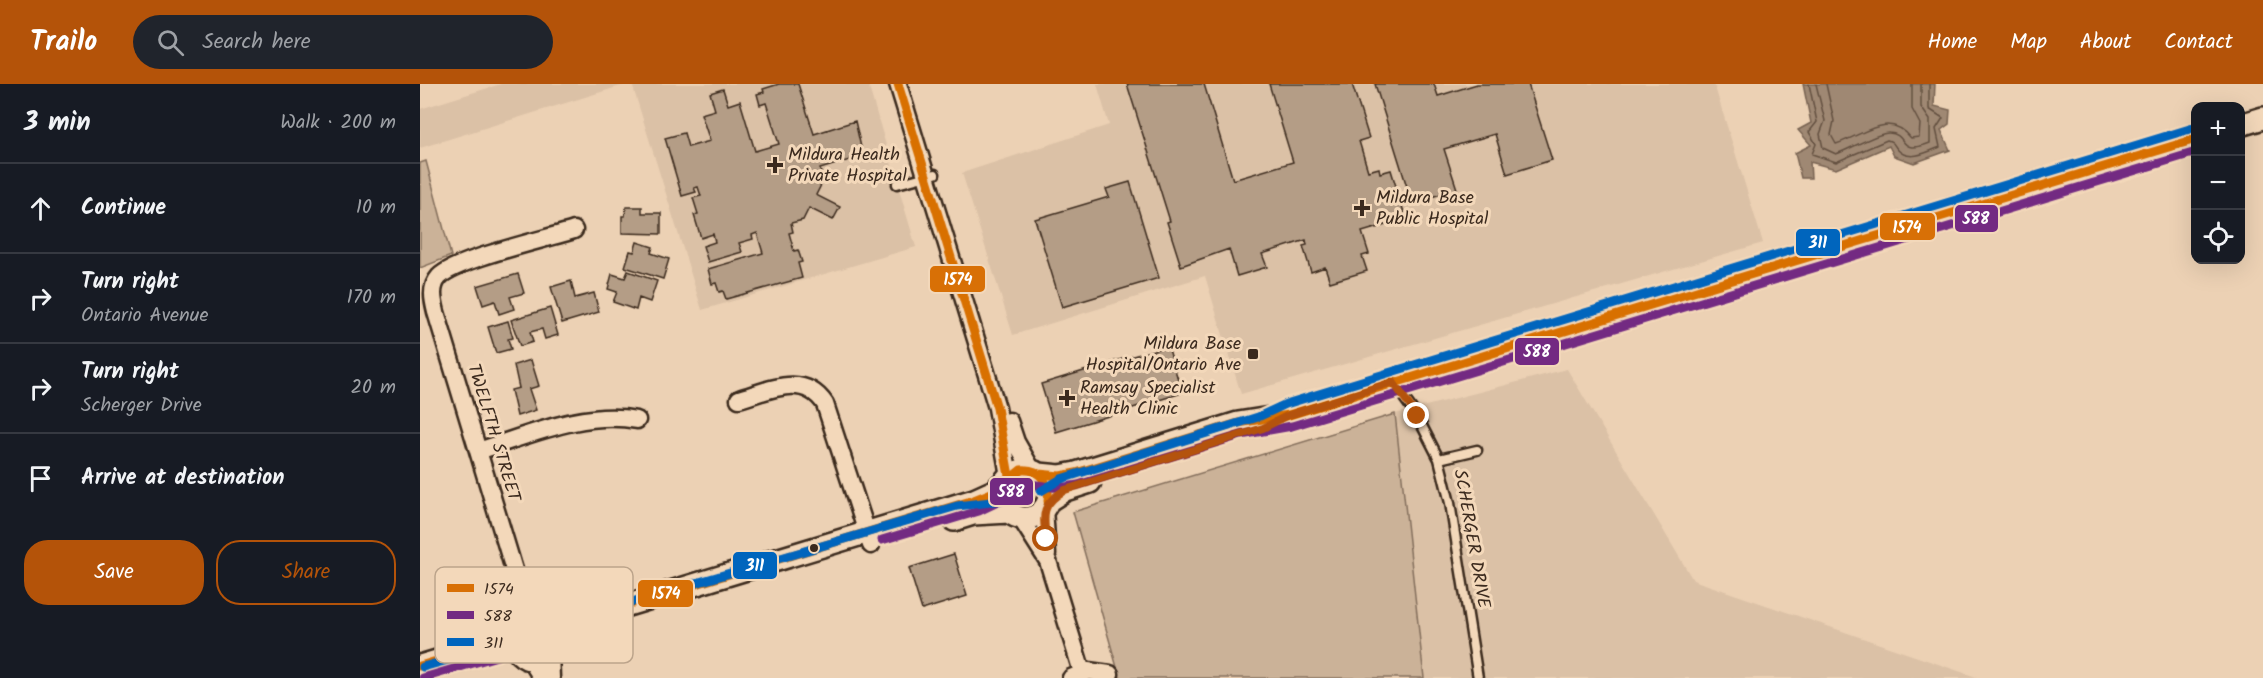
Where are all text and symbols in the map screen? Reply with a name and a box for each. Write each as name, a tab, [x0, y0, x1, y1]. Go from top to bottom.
search box	[133, 15, 553, 69]
text: Trailo	[30, 20, 97, 65]
text: Search here	[202, 25, 311, 60]
icon: search	[154, 26, 187, 59]
text: Home	[1928, 26, 1977, 59]
text: Map	[2010, 26, 2047, 59]
text: About	[2080, 26, 2131, 59]
text: Contact	[2164, 26, 2233, 59]
text: 3 min	[24, 102, 91, 144]
map controls	[2191, 102, 2245, 264]
button: +	[2191, 102, 2245, 156]
text: Walk · 200 m	[280, 107, 396, 139]
place label: Mildura Health Private Hospital	[788, 141, 908, 191]
marker: Mildura Health Private Hospital	[766, 156, 784, 174]
button: −	[2191, 156, 2245, 210]
place label: Mildura Base Public Hospital	[1376, 184, 1489, 234]
text: Continue	[81, 191, 166, 226]
icon: ahead	[24, 192, 57, 225]
text: 10 m	[356, 192, 396, 224]
marker: Mildura Base Public Hospital	[1353, 199, 1371, 217]
line badge: 588	[1954, 204, 1999, 233]
text: 588	[1962, 207, 1990, 232]
button: locate	[2191, 210, 2245, 264]
line badge: 1574	[1879, 212, 1936, 241]
text: 1574	[1892, 216, 1922, 241]
line badge: 311	[1795, 228, 1841, 257]
text: 311	[1808, 231, 1827, 256]
text: Turn right	[81, 265, 179, 300]
line badge: 1574	[929, 265, 986, 293]
text: 1574	[943, 268, 973, 293]
icon: right	[24, 282, 57, 315]
text: 170 m	[347, 282, 396, 314]
text: Ontario Avenue	[81, 300, 208, 332]
place label: Mildura Base Hospital/Ontario Ave	[1086, 330, 1241, 380]
line badge: 588	[1514, 337, 1560, 366]
text: 588	[1523, 340, 1551, 365]
marker: Mildura Base Hospital/Ontario Ave	[1246, 347, 1260, 361]
text: Turn right	[81, 355, 179, 390]
street label: TWELFTH STREET	[458, 360, 528, 507]
icon: right	[24, 372, 57, 405]
text: 20 m	[350, 372, 396, 404]
place label: Ramsay Specialist Health Clinic	[1080, 374, 1216, 424]
marker: Ramsay Specialist Health Clinic	[1058, 389, 1076, 407]
text: Scherger Drive	[81, 390, 202, 422]
route end	[1403, 402, 1429, 428]
text: Arrive at destination	[81, 461, 284, 496]
icon: arrive	[24, 462, 57, 495]
street label: SCHERGER DRIVE	[1445, 467, 1498, 611]
line badge: 588	[989, 477, 1034, 506]
text: 588	[997, 480, 1025, 505]
route start	[1032, 525, 1058, 551]
button: Save	[24, 540, 204, 605]
button: Share	[216, 540, 396, 605]
unlabelled marker	[808, 542, 820, 554]
line badge: 311	[732, 551, 778, 580]
text: 311	[745, 554, 764, 579]
legend	[435, 567, 633, 663]
text: 1574	[484, 577, 514, 602]
line badge: 1574	[637, 579, 694, 608]
text: 1574	[651, 582, 681, 607]
text: 588	[484, 604, 512, 629]
text: 311	[484, 631, 503, 656]

